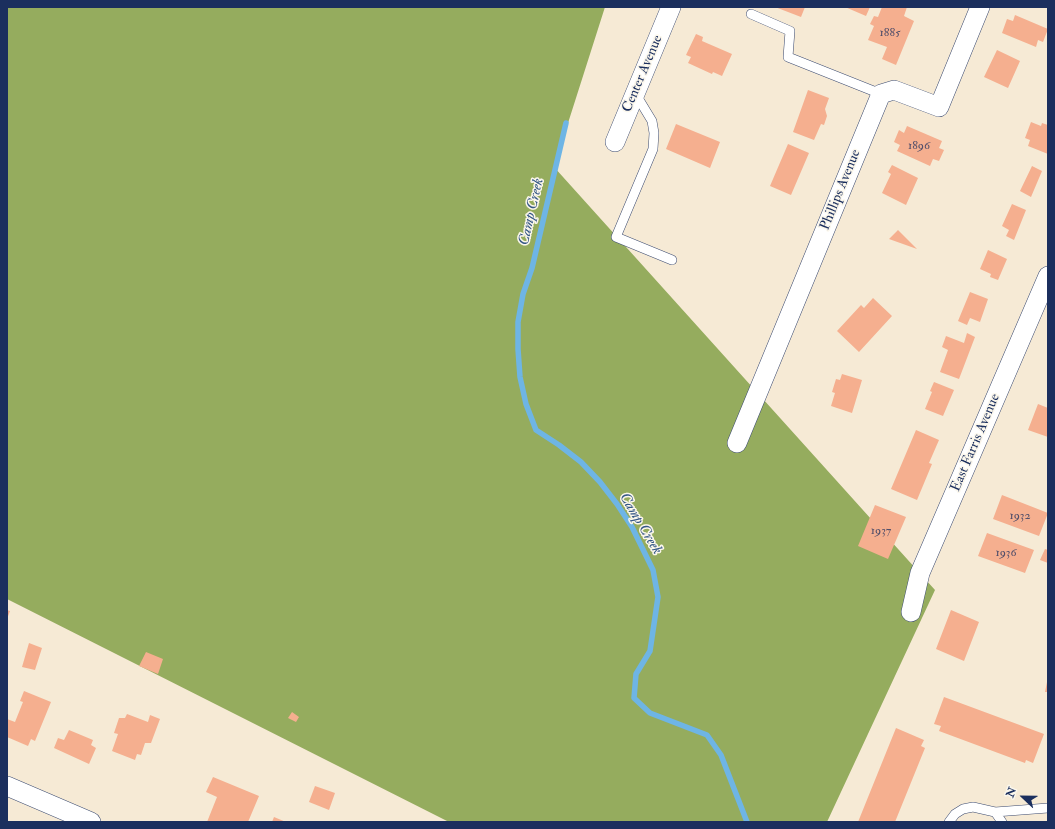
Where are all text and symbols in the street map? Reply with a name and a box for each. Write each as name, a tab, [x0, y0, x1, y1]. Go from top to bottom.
house number: 1885	[880, 26, 900, 40]
street label: Center Avenue	[619, 33, 667, 115]
house number: 1896	[908, 139, 930, 153]
street label: Phillips Avenue	[817, 147, 865, 233]
water label: Camp Creek	[516, 177, 548, 247]
street label: East Farris Avenue	[948, 392, 1004, 494]
water label: Camp Creek	[615, 490, 665, 558]
house number: 1932	[1009, 509, 1031, 523]
house number: 1937	[871, 524, 891, 538]
house number: 1936	[995, 546, 1017, 560]
north arrow	[1003, 777, 1043, 817]
text: N	[1004, 785, 1019, 799]

